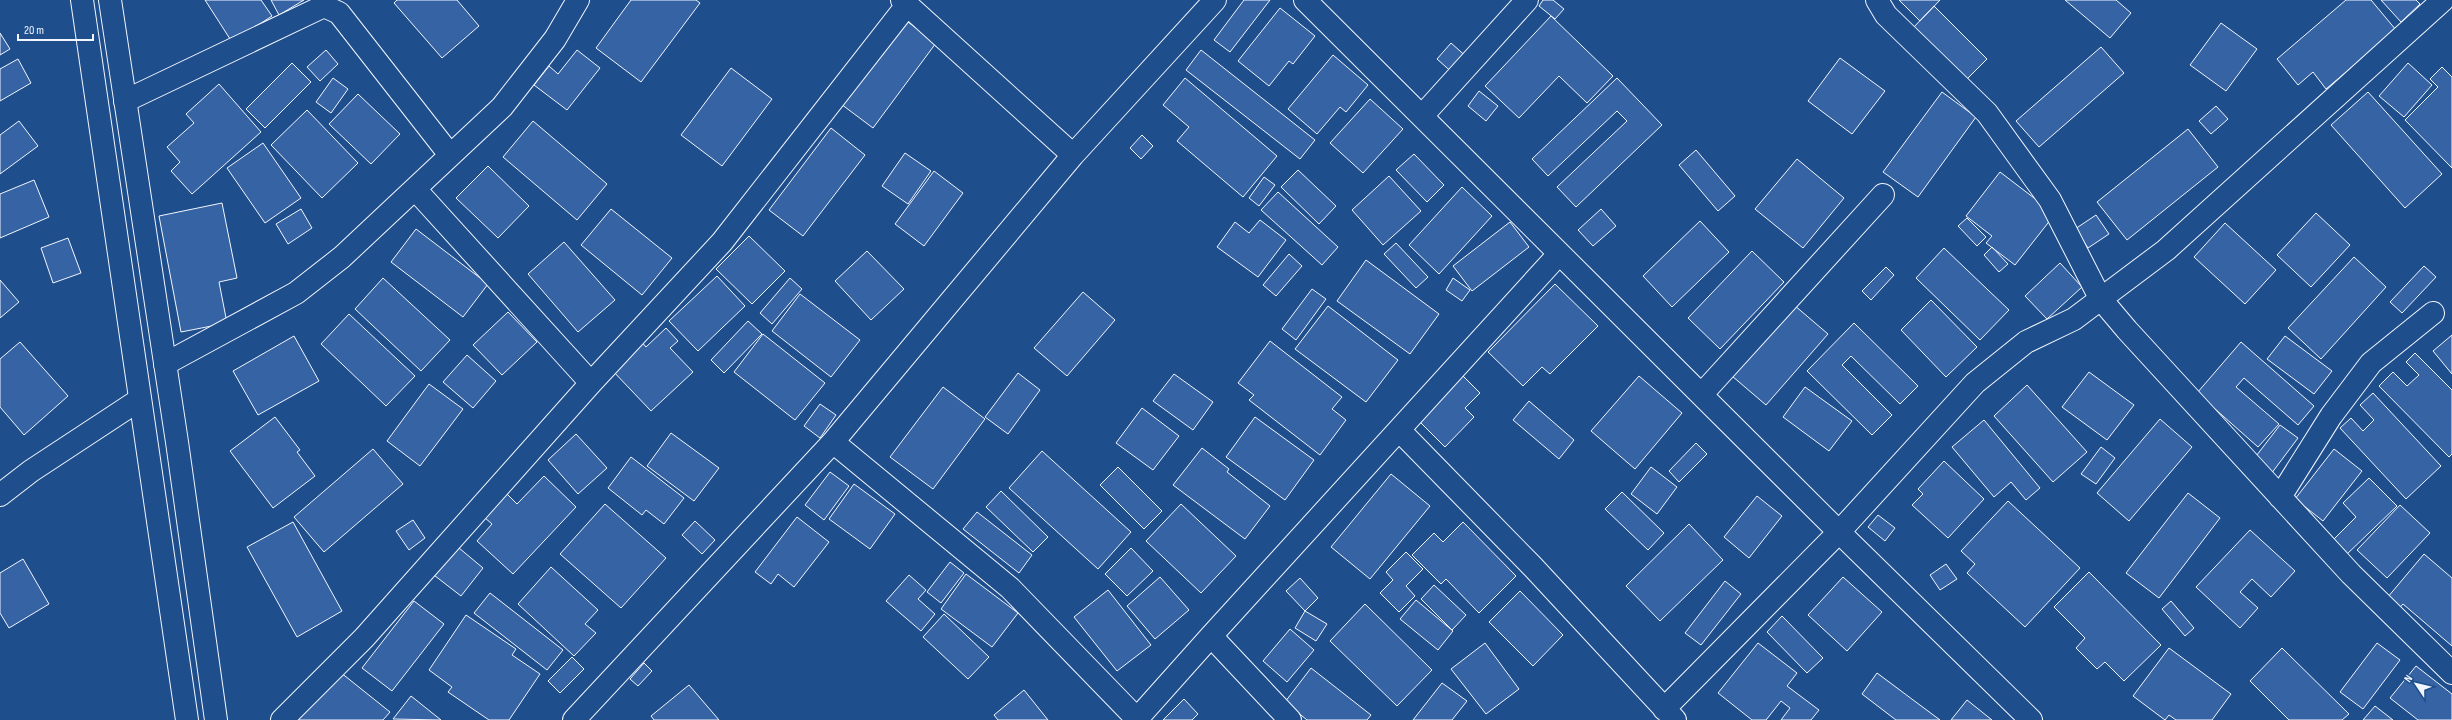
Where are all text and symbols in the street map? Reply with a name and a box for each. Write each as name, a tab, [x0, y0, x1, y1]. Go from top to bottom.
scale bar	[18, 16, 93, 42]
text: 20 m	[24, 23, 44, 38]
north arrow	[2396, 664, 2436, 704]
text: N	[2401, 672, 2415, 685]

